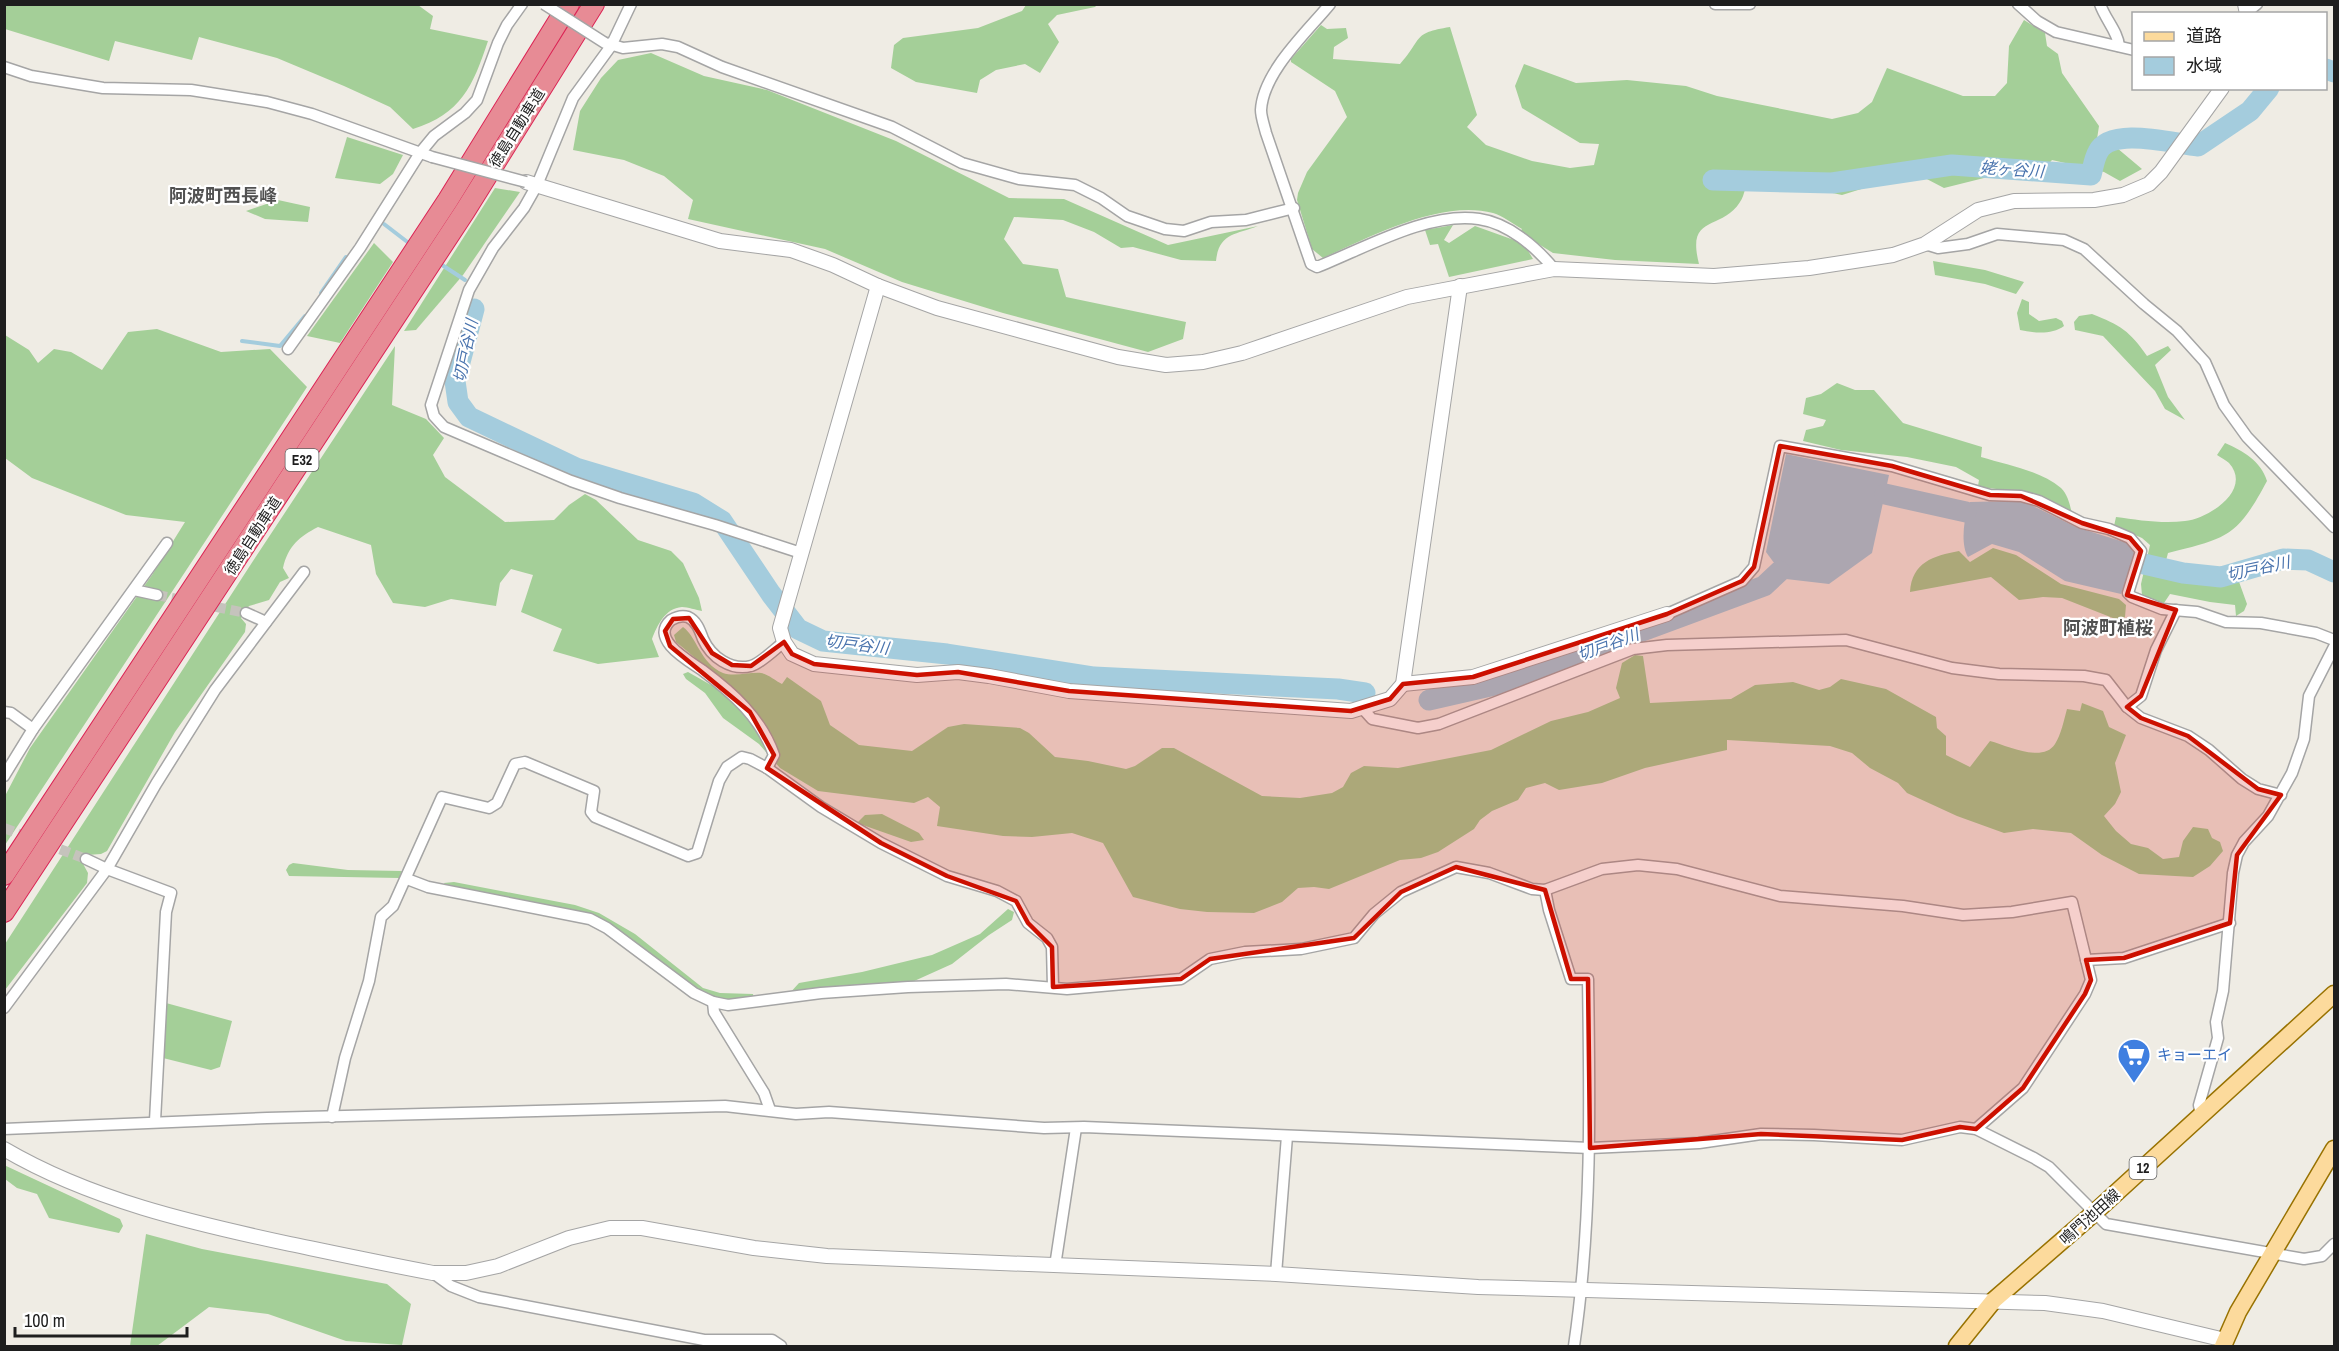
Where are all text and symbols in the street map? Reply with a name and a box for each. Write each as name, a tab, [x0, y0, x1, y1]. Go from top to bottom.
legend	[2132, 12, 2327, 90]
text: 道路	[2186, 23, 2222, 48]
text: 水域	[2186, 53, 2222, 78]
street label: 徳島自動車道	[484, 84, 549, 171]
water label: 姥ヶ谷川	[1979, 156, 2047, 182]
district label: 阿波町西長峰	[169, 183, 277, 208]
water label: 切戸谷川	[448, 315, 483, 385]
road number: E32	[286, 449, 318, 471]
street label: 徳島自動車道	[219, 492, 286, 579]
water label: 切戸谷川	[2224, 550, 2294, 585]
district label: 阿波町植桜	[2063, 615, 2153, 640]
water label: 切戸谷川	[1574, 622, 1644, 665]
water label: 切戸谷川	[824, 629, 892, 659]
supermarket icon: キョーエイ	[2116, 1037, 2152, 1084]
place label: キョーエイ	[2157, 1044, 2232, 1065]
road number: 12	[2130, 1157, 2156, 1179]
street label: 鳴門池田線	[2055, 1184, 2125, 1250]
scale bar	[15, 1300, 188, 1338]
text: 100 m	[24, 1308, 65, 1333]

